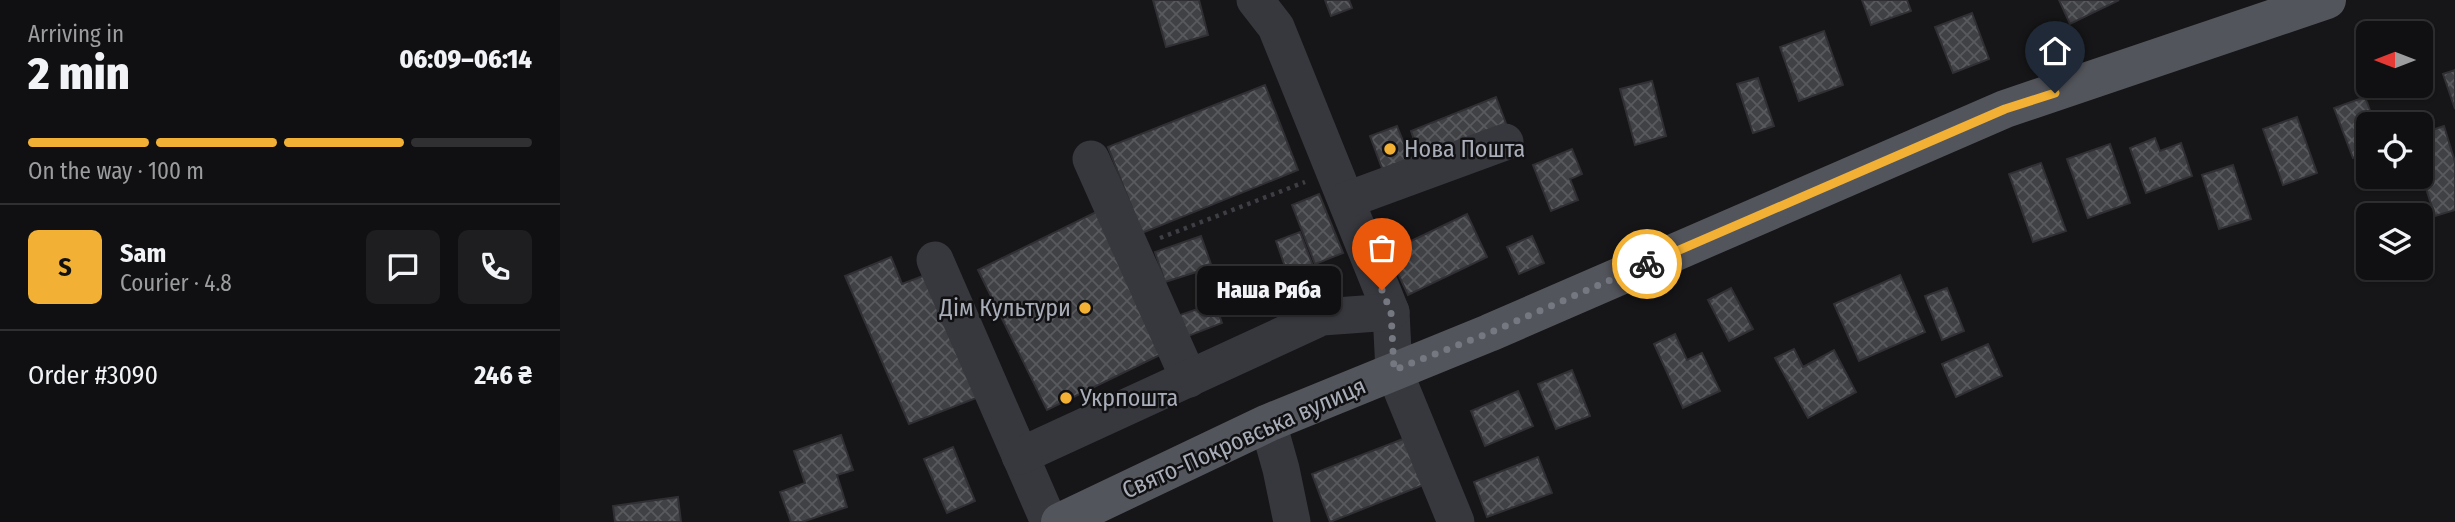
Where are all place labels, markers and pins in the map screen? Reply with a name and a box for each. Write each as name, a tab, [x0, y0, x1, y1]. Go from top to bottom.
pin	[2025, 21, 2085, 93]
place label: Нова Пошта	[1404, 135, 1525, 163]
marker: Нова Пошта	[1382, 141, 1398, 157]
pin	[1352, 218, 1412, 290]
callout: Наша Ряба	[1196, 266, 1340, 314]
place label: Дім Культури	[939, 294, 1071, 322]
marker: Дім Культури	[1077, 300, 1093, 316]
place label: Укрпошта	[1079, 384, 1178, 412]
marker: Укрпошта	[1058, 390, 1074, 406]

